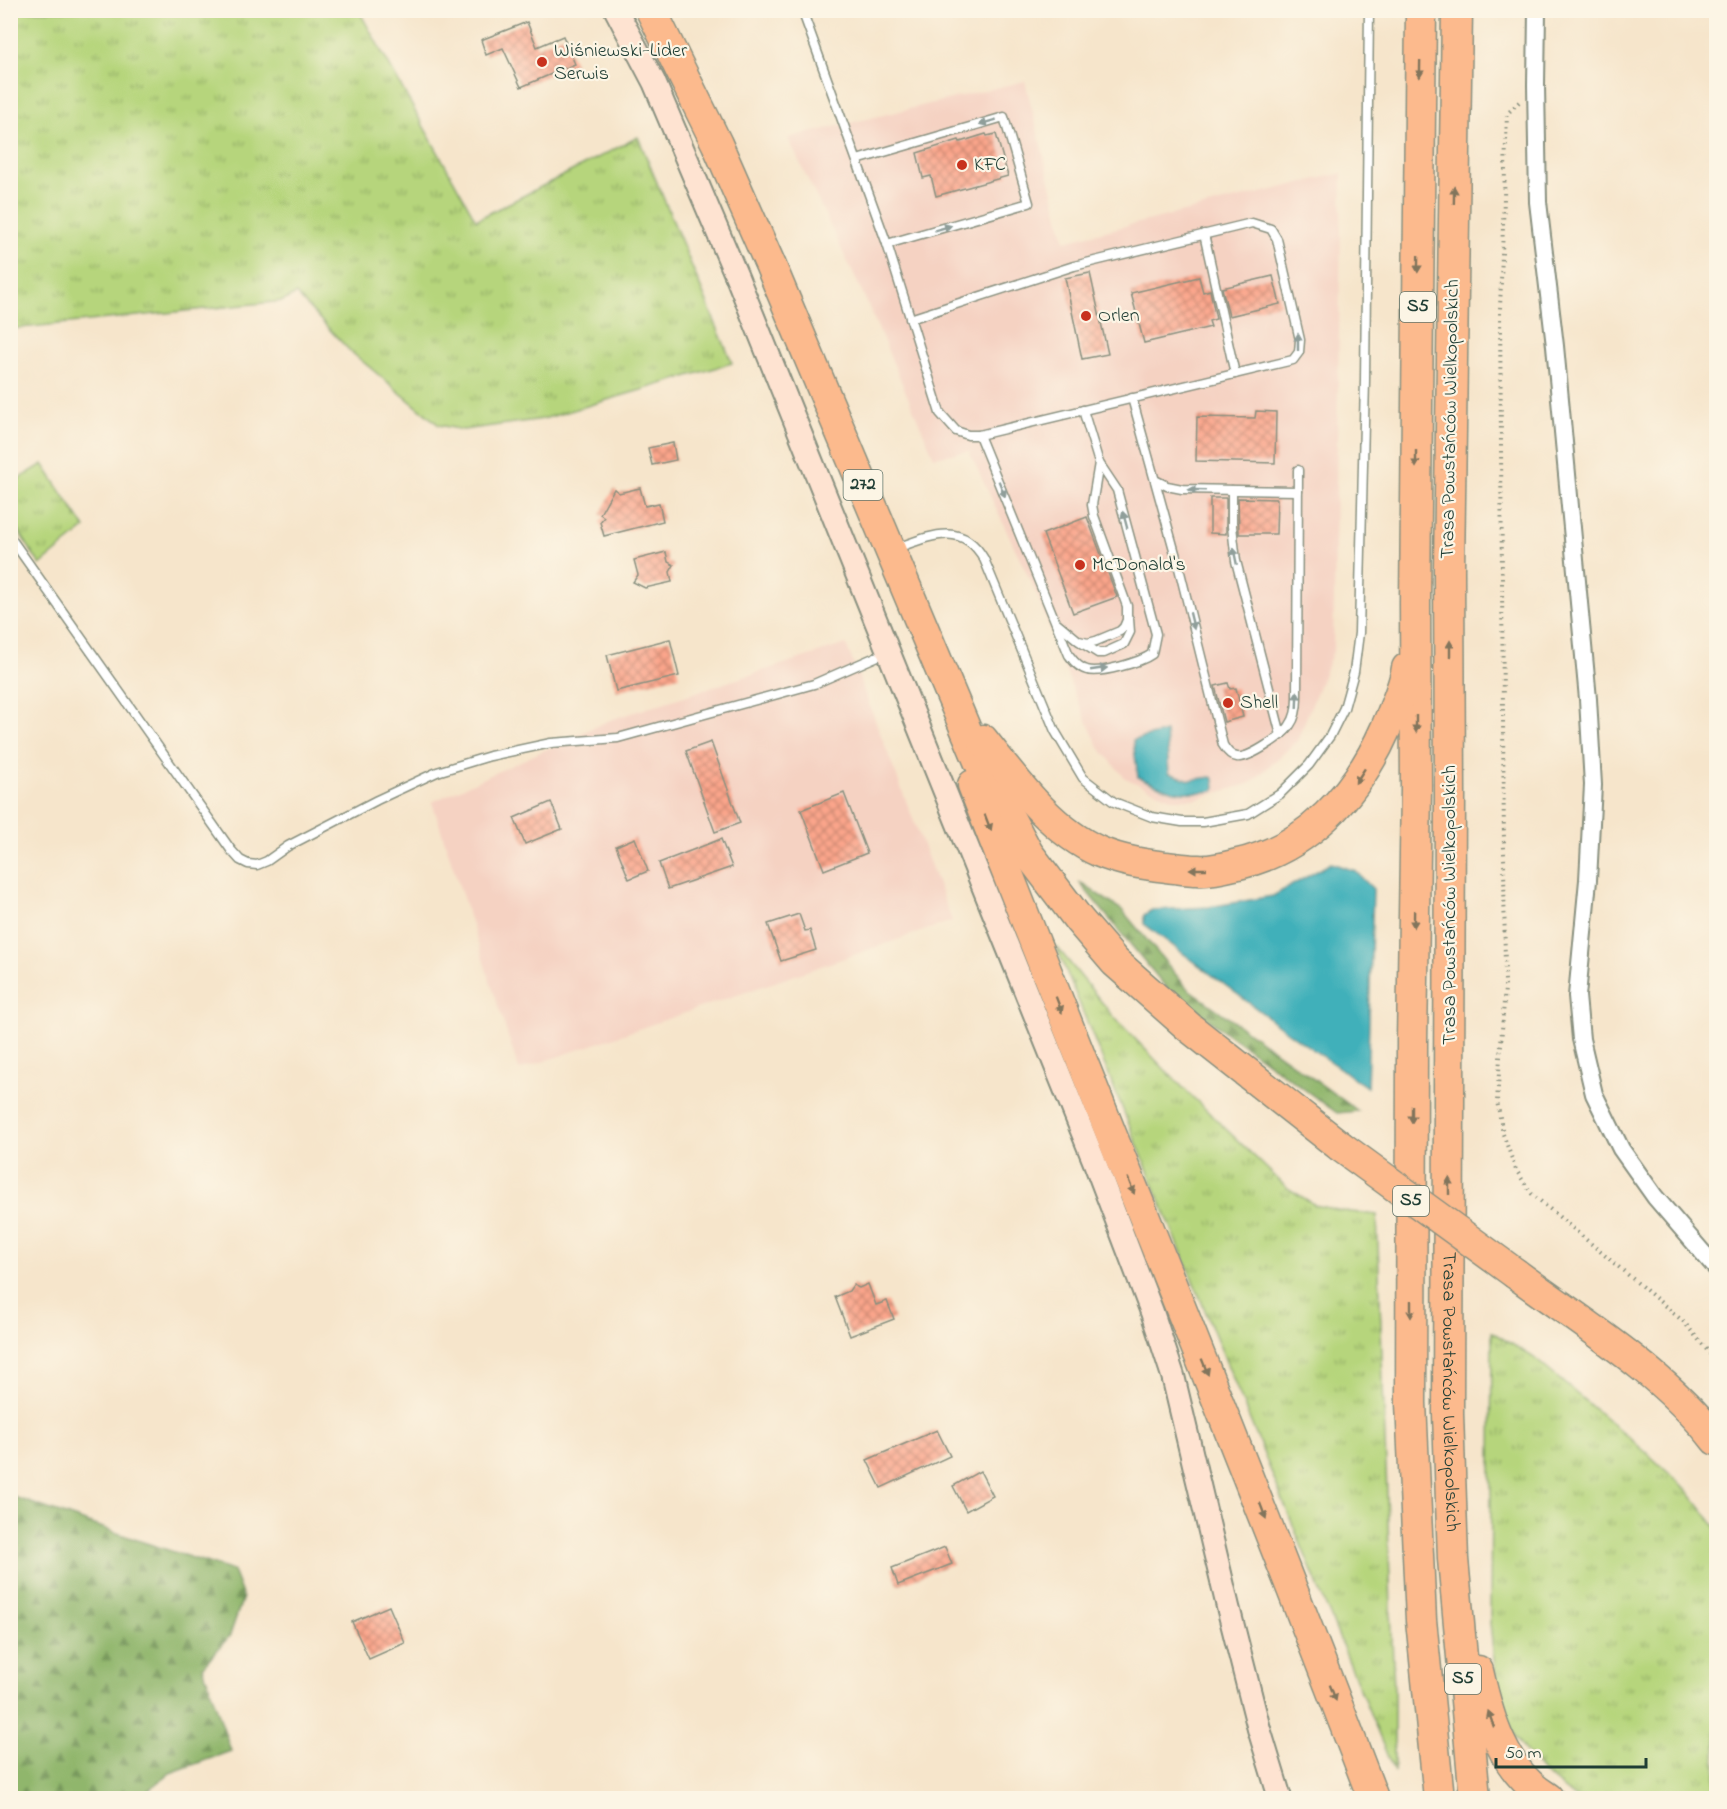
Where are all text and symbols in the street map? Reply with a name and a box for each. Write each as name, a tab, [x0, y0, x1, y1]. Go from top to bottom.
place label: Wiśniewski-Lider Serwis	[554, 37, 688, 89]
marker: Wiśniewski-Lider Serwis	[535, 55, 549, 69]
one-way arrow	[1415, 59, 1425, 78]
one-way arrow	[979, 117, 998, 127]
place label: KFC	[974, 151, 1006, 180]
marker: KFC	[955, 158, 969, 172]
one-way arrow	[1450, 186, 1459, 205]
one-way arrow	[934, 223, 952, 232]
one-way arrow	[1413, 254, 1423, 273]
street label: Trasa Powstańców Wielkopolskich	[1434, 279, 1468, 559]
road number: S5	[1400, 292, 1436, 322]
place label: Orlen	[1098, 302, 1140, 331]
marker: Orlen	[1079, 309, 1093, 323]
one-way arrow	[1293, 332, 1303, 351]
one-way arrow	[1411, 449, 1421, 468]
road number: 272	[844, 470, 882, 500]
one-way arrow	[998, 480, 1007, 498]
one-way arrow	[1188, 485, 1207, 494]
one-way arrow	[1120, 511, 1129, 529]
one-way arrow	[1230, 546, 1239, 565]
place label: McDonald's	[1092, 551, 1186, 580]
marker: McDonald's	[1073, 558, 1087, 572]
one-way arrow	[1188, 612, 1198, 630]
one-way arrow	[1445, 640, 1454, 659]
one-way arrow	[1090, 665, 1109, 674]
place label: Shell	[1240, 689, 1278, 718]
one-way arrow	[1292, 691, 1301, 710]
marker: Shell	[1221, 696, 1235, 710]
one-way arrow	[1411, 715, 1421, 734]
street label: Trasa Powstańców Wielkopolskich	[1436, 765, 1465, 1045]
one-way arrow	[1354, 768, 1365, 784]
one-way arrow	[984, 814, 993, 832]
one-way arrow	[1189, 864, 1208, 874]
one-way arrow	[1409, 910, 1419, 929]
one-way arrow	[1054, 996, 1064, 1014]
one-way arrow	[1407, 1105, 1417, 1124]
one-way arrow	[1444, 1176, 1453, 1195]
one-way arrow	[1127, 1177, 1136, 1195]
road number: S5	[1393, 1186, 1429, 1216]
street label: Trasa Powstańców Wielkopolskich	[1433, 1252, 1467, 1532]
one-way arrow	[1406, 1300, 1416, 1319]
one-way arrow	[1200, 1358, 1210, 1376]
one-way arrow	[1258, 1503, 1268, 1521]
road number: S5	[1445, 1664, 1481, 1694]
one-way arrow	[1328, 1685, 1338, 1703]
one-way arrow	[1485, 1710, 1495, 1728]
scale bar	[1496, 1731, 1646, 1769]
text: 50 m	[1505, 1741, 1542, 1767]

